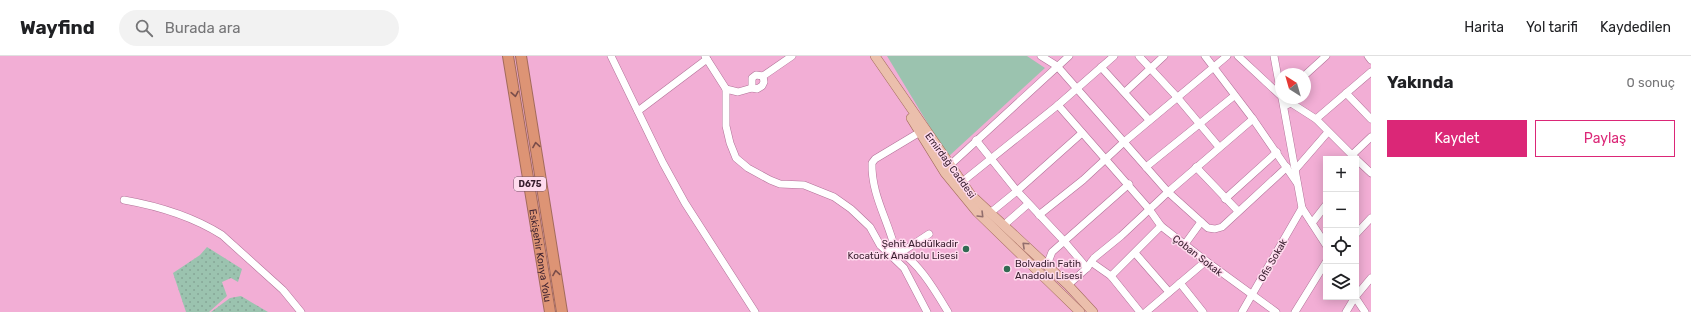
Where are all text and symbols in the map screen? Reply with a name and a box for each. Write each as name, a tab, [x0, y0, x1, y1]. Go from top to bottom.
search box	[119, 10, 399, 46]
text: Wayfind	[20, 16, 95, 39]
icon: search	[133, 17, 155, 39]
text: Burada ara	[165, 19, 241, 37]
text: Harita	[1464, 19, 1504, 36]
text: Yol tarifi	[1526, 19, 1578, 36]
text: Kaydedilen	[1600, 19, 1671, 36]
north arrow	[1275, 68, 1311, 104]
text: Yakında	[1387, 72, 1453, 92]
text: 0 sonuç	[1627, 75, 1675, 90]
one-way arrow	[510, 91, 518, 98]
button: Kaydet	[1387, 120, 1527, 157]
button: Paylaş	[1535, 120, 1675, 157]
street label: Emirdağ Caddesi	[922, 130, 978, 201]
one-way arrow	[532, 142, 541, 148]
map controls	[1323, 156, 1359, 300]
button: +	[1323, 156, 1359, 192]
road number: D675	[514, 177, 546, 191]
button: −	[1323, 192, 1359, 228]
street label: Eskişehir Konya Yolu	[526, 208, 553, 303]
one-way arrow	[976, 210, 984, 218]
button: locate	[1323, 228, 1359, 264]
street label: Çoban Sokak	[1170, 233, 1225, 280]
street label: Ofis Sokak	[1256, 236, 1290, 284]
place label: Şehit Abdülkadir Kocatürk Anadolu Lisesi	[847, 238, 958, 262]
one-way arrow	[1022, 242, 1030, 250]
marker: Şehit Abdülkadir Kocatürk Anadolu Lisesi	[961, 244, 971, 254]
place label: Bolvadin Fatih Anadolu Lisesi	[1015, 258, 1082, 282]
marker: Bolvadin Fatih Anadolu Lisesi	[1002, 264, 1012, 274]
button: layers	[1323, 264, 1359, 300]
one-way arrow	[552, 270, 561, 277]

